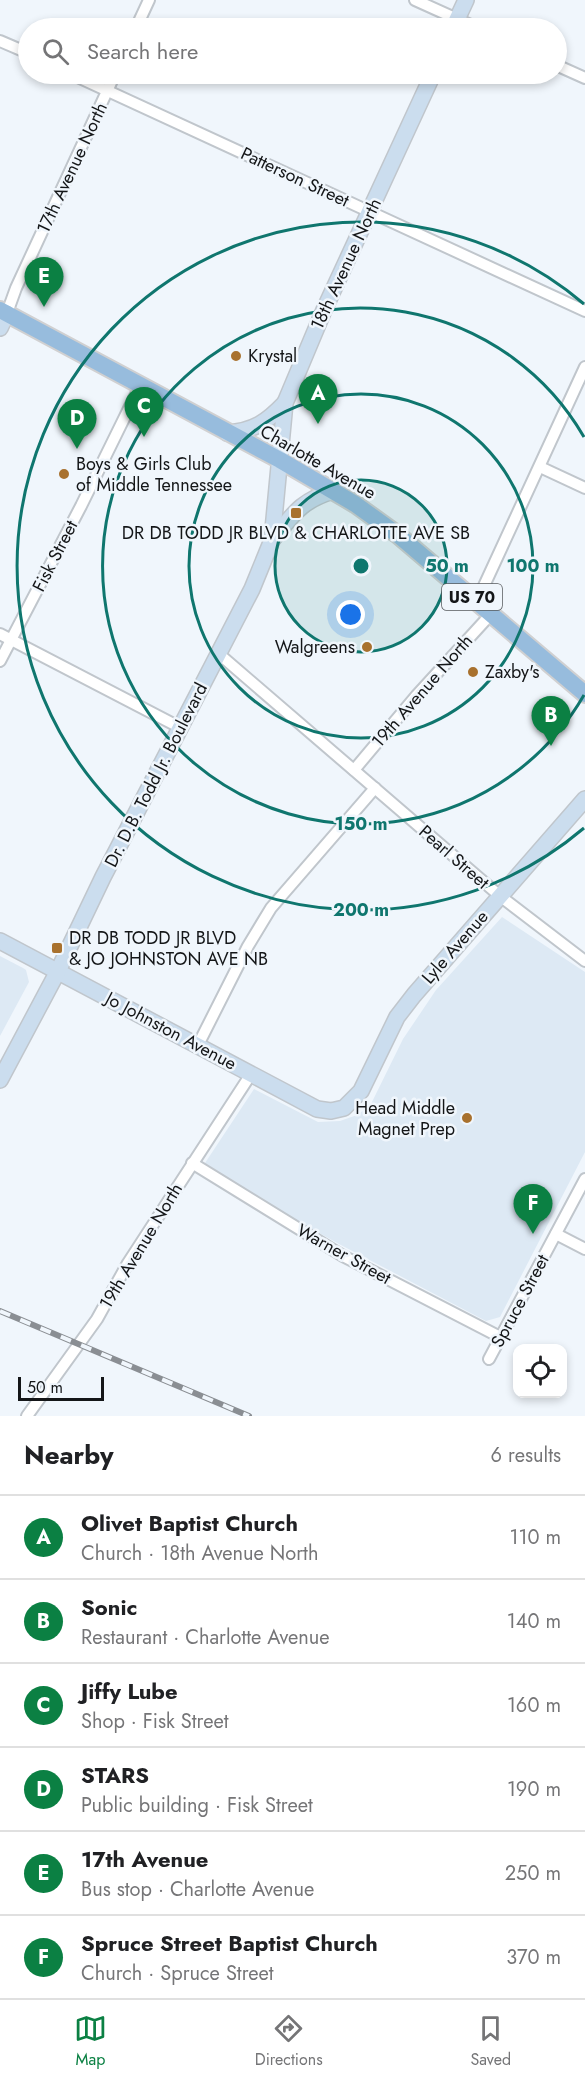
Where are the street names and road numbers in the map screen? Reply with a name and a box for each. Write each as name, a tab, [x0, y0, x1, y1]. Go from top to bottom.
street label: 17th Avenue North	[30, 98, 114, 238]
street label: Patterson Street	[237, 141, 354, 214]
street label: 18th Avenue North	[304, 194, 388, 334]
street label: Charlotte Avenue	[255, 418, 381, 506]
street label: Fisk Street	[26, 515, 84, 596]
road number: US 70	[442, 584, 502, 610]
street label: 19th Avenue North	[365, 629, 479, 753]
street label: Dr. D.B. Todd Jr. Boulevard	[98, 678, 214, 872]
street label: Pearl Street	[413, 819, 495, 895]
street label: Lyle Avenue	[416, 905, 494, 989]
street label: Jo Johnston Avenue	[99, 985, 241, 1076]
street label: 19th Avenue North	[93, 1178, 189, 1314]
street label: Warner Street	[292, 1217, 396, 1291]
street label: Spruce Street	[485, 1249, 556, 1352]

